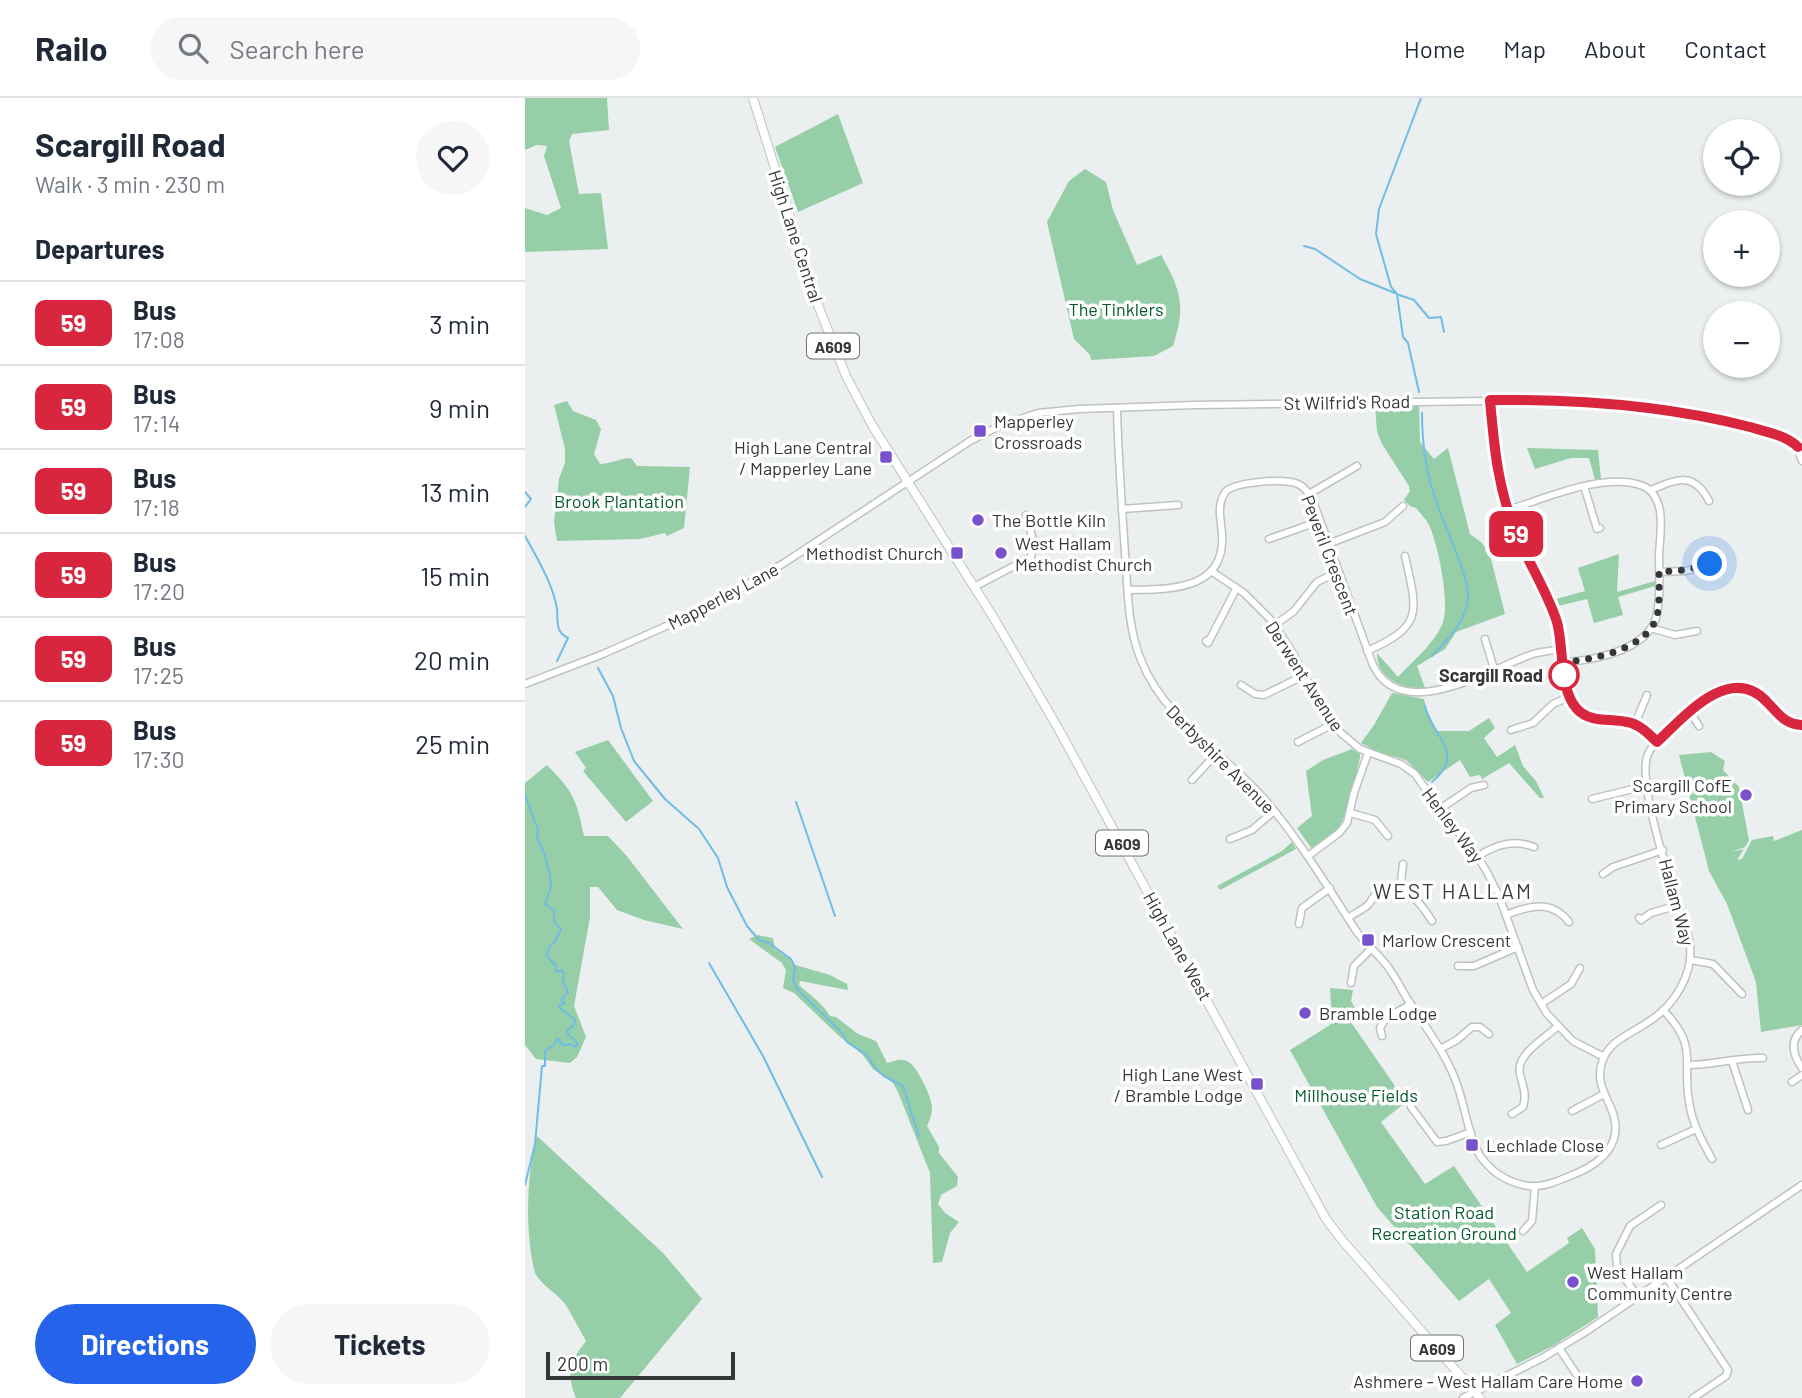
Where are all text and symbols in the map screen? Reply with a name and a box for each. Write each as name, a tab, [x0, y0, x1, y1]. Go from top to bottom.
search box	[150, 17, 640, 80]
text: Railo	[35, 28, 108, 68]
icon: search	[174, 29, 212, 67]
text: Search here	[230, 33, 365, 64]
text: Home	[1404, 34, 1465, 63]
text: Map	[1503, 34, 1546, 63]
text: About	[1584, 34, 1646, 63]
text: Contact	[1684, 34, 1767, 63]
map controls	[1703, 119, 1780, 378]
button: locate	[1703, 119, 1780, 196]
button: heart	[416, 121, 490, 195]
text: Scargill Road	[35, 124, 226, 164]
street label: High Lane Central	[764, 167, 828, 305]
text: Walk · 3 min · 230 m	[35, 170, 225, 198]
button: +	[1703, 210, 1780, 287]
text: Departures	[35, 233, 165, 264]
text: Bus	[133, 294, 176, 325]
park label: The Tinklers	[1068, 298, 1164, 320]
button: −	[1703, 301, 1780, 378]
text: 59	[61, 308, 86, 337]
text: 3 min	[429, 308, 490, 339]
text: 17:08	[133, 325, 185, 353]
road number: A609	[807, 334, 859, 358]
text: Bus	[133, 378, 176, 409]
street label: St Wilfrid's Road	[1284, 390, 1410, 414]
text: 59	[61, 392, 86, 421]
text: 9 min	[429, 392, 490, 423]
text: 17:14	[133, 409, 180, 437]
place label: Mapperley Crossroads	[994, 410, 1082, 453]
marker: Mapperley Crossroads	[972, 423, 988, 439]
place label: High Lane Central / Mapperley Lane	[734, 436, 872, 479]
marker: High Lane Central / Mapperley Lane	[878, 449, 894, 465]
text: Bus	[133, 462, 176, 493]
text: 59	[61, 476, 86, 505]
text: 13 min	[420, 476, 490, 507]
park label: Brook Plantation	[554, 490, 684, 512]
street label: Peveril Crescent	[1297, 492, 1363, 618]
text: 17:18	[133, 493, 180, 521]
place label: The Bottle Kiln	[992, 509, 1106, 531]
line badge: 59	[1485, 511, 1548, 557]
marker: The Bottle Kiln	[970, 512, 986, 528]
text: 59	[1503, 519, 1529, 548]
place label: West Hallam Methodist Church	[1015, 532, 1152, 575]
place label: Methodist Church	[806, 542, 943, 564]
marker: Methodist Church	[949, 545, 965, 561]
marker: West Hallam Methodist Church	[993, 545, 1009, 561]
text: Bus	[133, 546, 176, 577]
your location	[1692, 546, 1727, 581]
street label: Mapperley Lane	[664, 558, 782, 634]
text: 59	[61, 560, 86, 589]
text: 15 min	[420, 560, 490, 591]
text: 17:20	[133, 577, 185, 605]
street label: Derwent Avenue	[1261, 617, 1349, 735]
text: Bus	[133, 630, 176, 661]
text: 59	[61, 644, 86, 673]
text: 20 min	[414, 644, 490, 675]
marker: Scargill Road	[1549, 660, 1579, 690]
text: 17:25	[133, 661, 184, 689]
place label: Scargill Road	[1439, 664, 1543, 686]
street label: Derbyshire Avenue	[1162, 700, 1280, 818]
text: Bus	[133, 714, 176, 745]
text: 59	[61, 728, 86, 757]
text: 25 min	[415, 728, 490, 759]
text: 17:30	[133, 745, 185, 773]
place label: Scargill CofE Primary School	[1614, 774, 1732, 817]
street label: Henley Way	[1417, 783, 1489, 867]
marker: Scargill CofE Primary School	[1738, 787, 1754, 803]
road number: A609	[1096, 830, 1148, 856]
street label: Hallam Way	[1655, 856, 1699, 948]
district label: WEST HALLAM	[1373, 878, 1533, 903]
street label: High Lane West	[1139, 888, 1217, 1004]
place label: Marlow Crescent	[1382, 929, 1511, 951]
marker: Marlow Crescent	[1360, 932, 1376, 948]
place label: Bramble Lodge	[1319, 1002, 1437, 1024]
marker: Bramble Lodge	[1297, 1005, 1313, 1021]
place label: High Lane West / Bramble Lodge	[1114, 1063, 1243, 1106]
marker: High Lane West / Bramble Lodge	[1249, 1076, 1265, 1092]
park label: Millhouse Fields	[1294, 1084, 1418, 1106]
place label: Lechlade Close	[1486, 1134, 1604, 1156]
marker: Lechlade Close	[1464, 1137, 1480, 1153]
park label: Station Road Recreation Ground	[1371, 1201, 1517, 1244]
place label: West Hallam Community Centre	[1587, 1261, 1733, 1304]
marker: West Hallam Community Centre	[1565, 1274, 1581, 1290]
button: Directions	[35, 1304, 256, 1384]
button: Tickets	[270, 1304, 490, 1384]
road number: A609	[1411, 1336, 1463, 1360]
scale bar	[546, 1349, 735, 1381]
text: 200 m	[557, 1352, 608, 1375]
place label: Ashmere - West Hallam Care Home	[1353, 1370, 1623, 1392]
marker: Ashmere - West Hallam Care Home	[1629, 1373, 1645, 1389]

